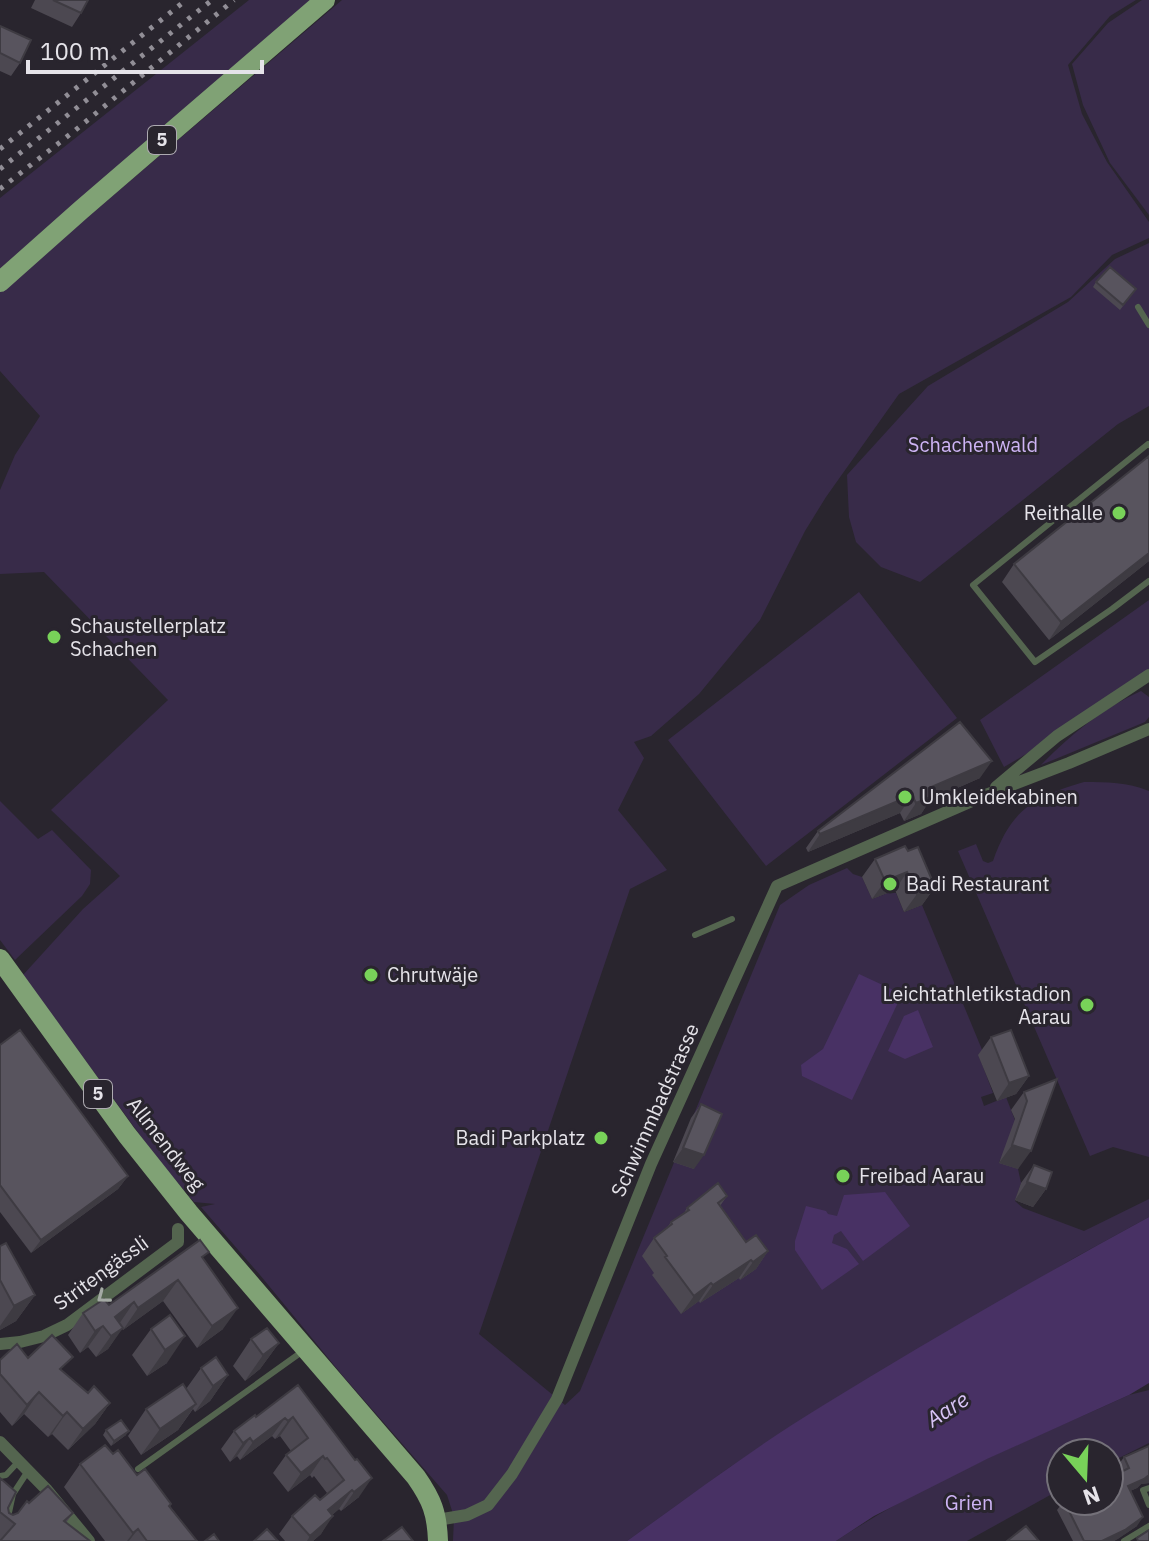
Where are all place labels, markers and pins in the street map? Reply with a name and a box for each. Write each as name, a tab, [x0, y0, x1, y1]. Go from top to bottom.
place label: Reithalle	[1024, 499, 1103, 526]
marker: Reithalle	[1110, 504, 1128, 522]
place label: Schaustellerplatz Schachen	[70, 612, 226, 662]
marker: Schaustellerplatz Schachen	[45, 628, 63, 646]
place label: Umkleidekabinen	[921, 783, 1078, 810]
marker: Umkleidekabinen	[896, 788, 914, 806]
place label: Badi Restaurant	[906, 870, 1050, 897]
marker: Badi Restaurant	[881, 875, 899, 893]
place label: Chrutwäje	[387, 961, 478, 988]
marker: Chrutwäje	[362, 966, 380, 984]
place label: Leichtathletikstadion Aarau	[882, 980, 1071, 1030]
marker: Leichtathletikstadion Aarau	[1078, 996, 1096, 1014]
place label: Badi Parkplatz	[455, 1124, 585, 1151]
marker: Badi Parkplatz	[592, 1129, 610, 1147]
place label: Freibad Aarau	[859, 1162, 984, 1189]
marker: Freibad Aarau	[834, 1167, 852, 1185]

